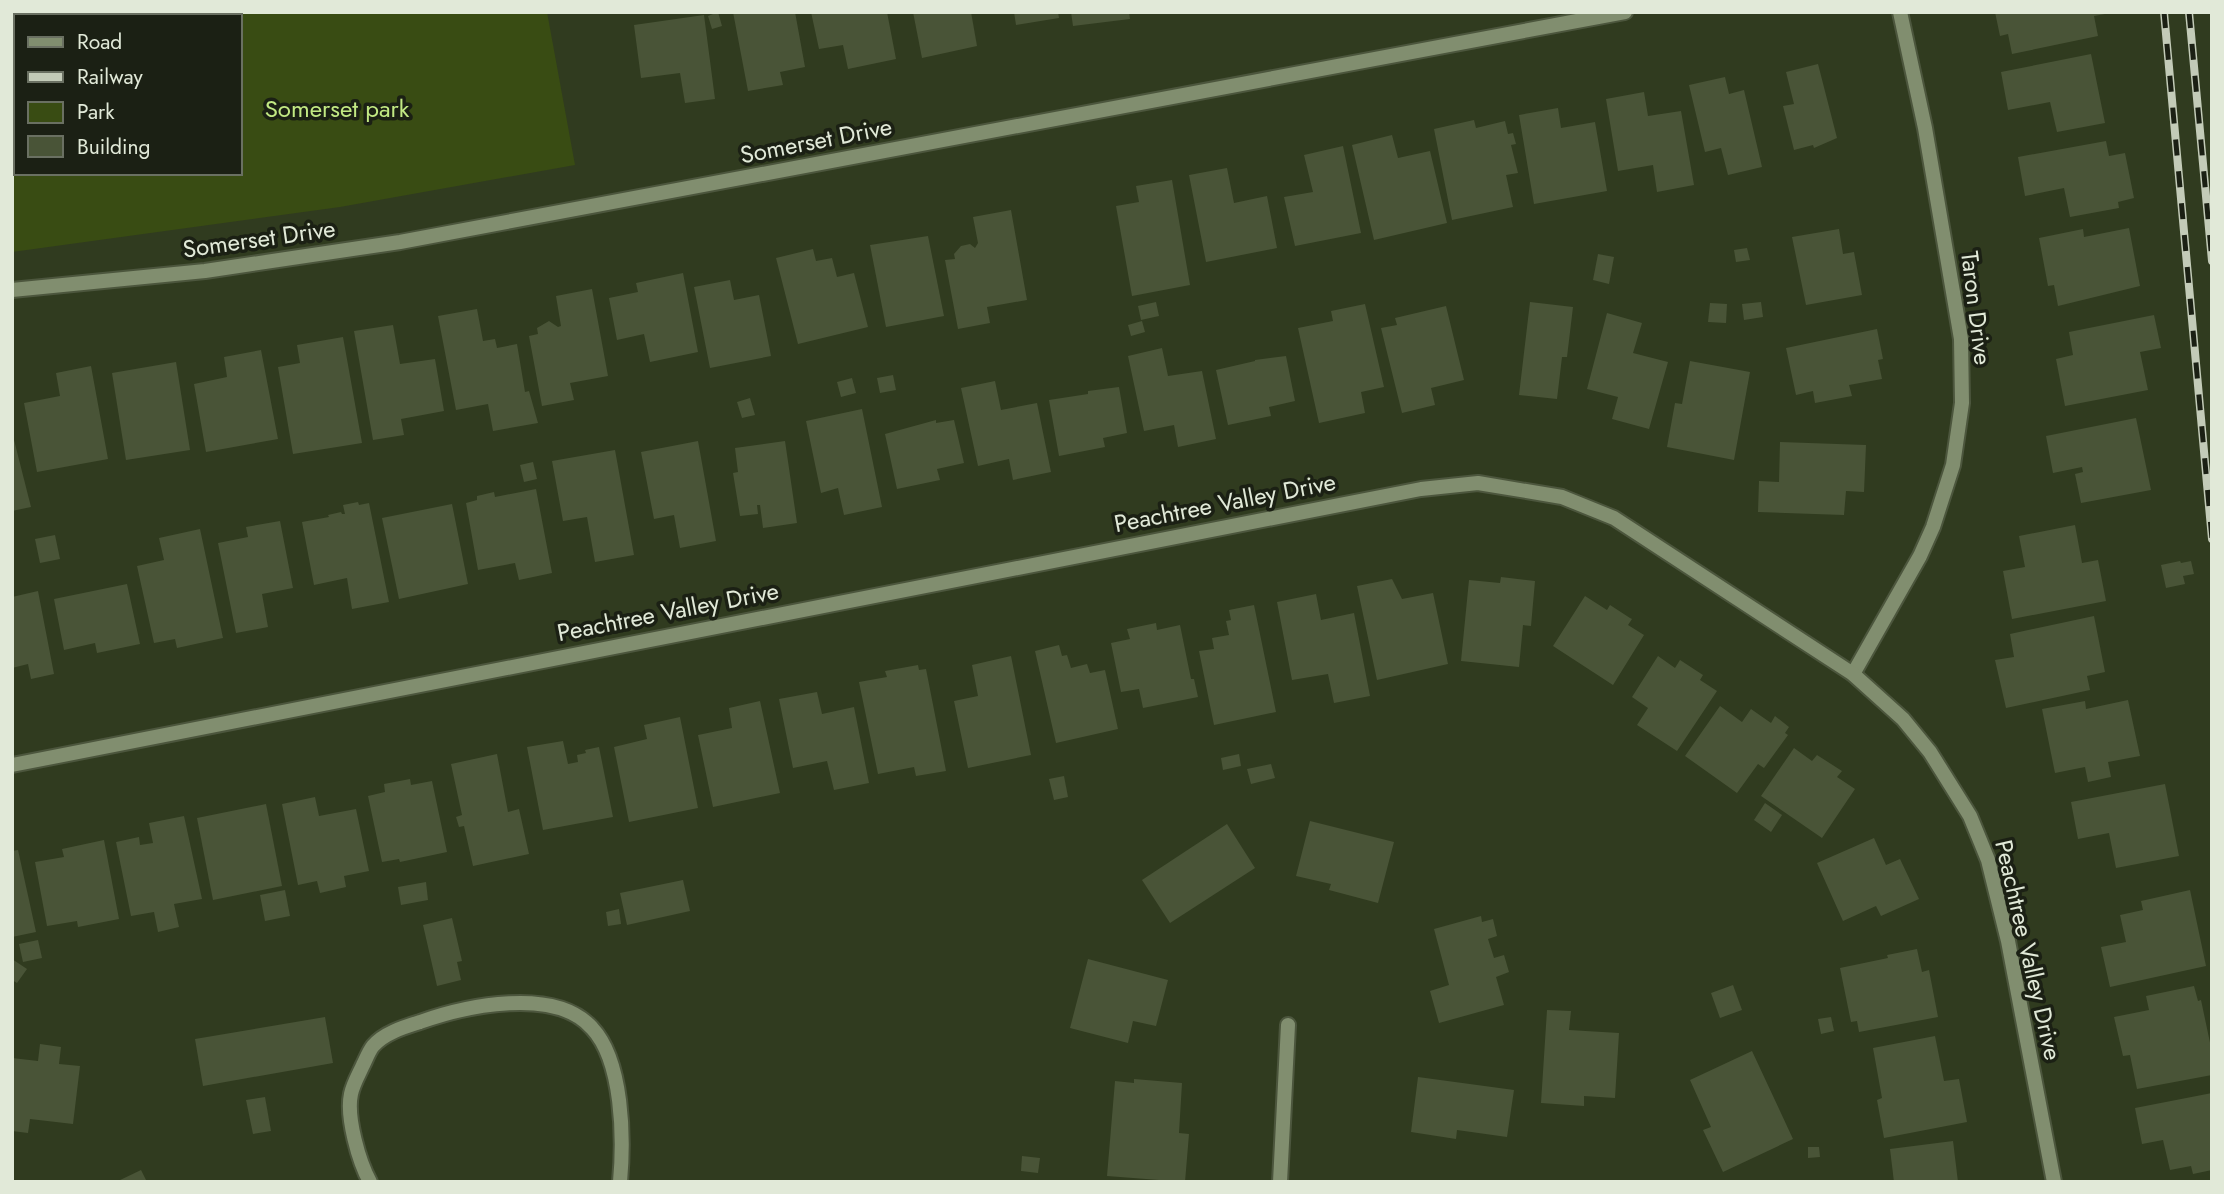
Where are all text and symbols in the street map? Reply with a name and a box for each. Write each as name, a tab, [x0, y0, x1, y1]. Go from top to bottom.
legend	[14, 14, 242, 175]
text: Road	[77, 27, 122, 57]
text: Railway	[77, 62, 143, 92]
park label: Somerset park	[265, 91, 410, 126]
text: Park	[77, 97, 115, 127]
street label: Somerset Drive	[737, 109, 895, 172]
text: Building	[77, 132, 150, 162]
street label: Somerset Drive	[180, 210, 338, 267]
street label: Taron Drive	[1952, 249, 2001, 367]
street label: Peachtree Valley Drive	[1111, 464, 1339, 541]
street label: Peachtree Valley Drive	[554, 573, 782, 650]
street label: Peachtree Valley Drive	[1986, 836, 2071, 1063]

